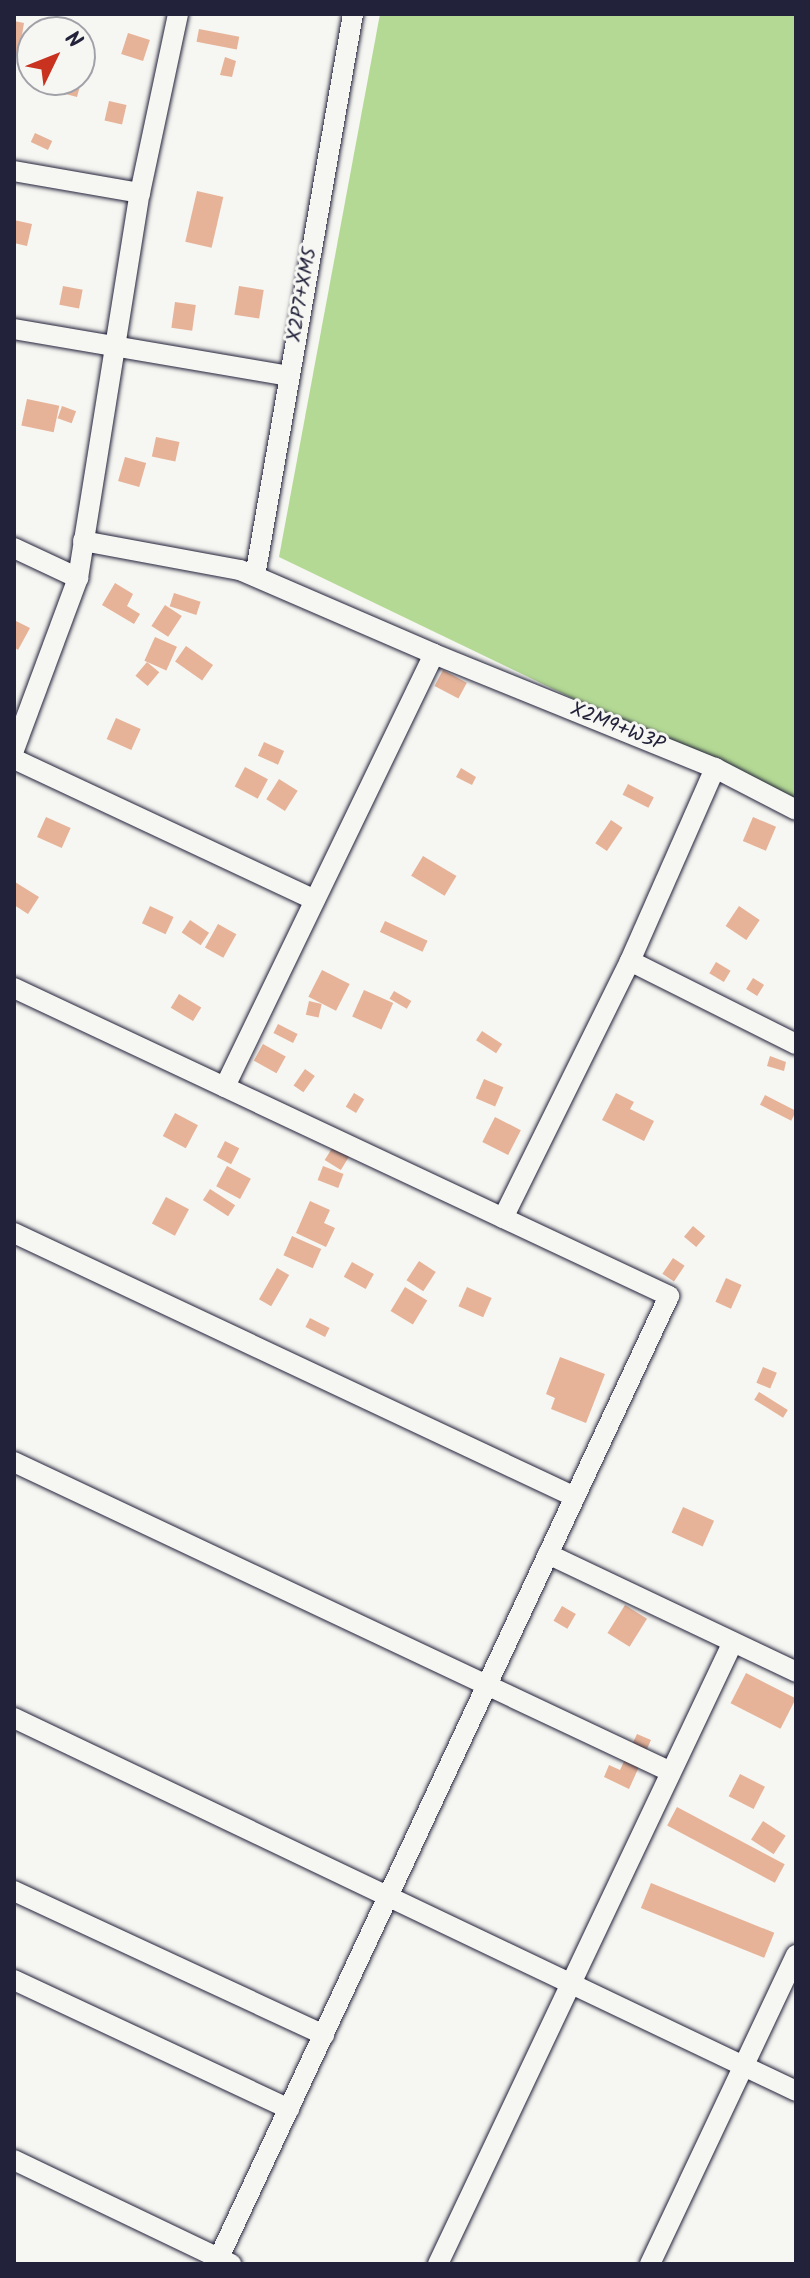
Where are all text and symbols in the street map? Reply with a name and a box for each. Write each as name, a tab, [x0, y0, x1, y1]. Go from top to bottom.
north arrow	[16, 16, 96, 96]
text: N	[55, 24, 90, 58]
street label: X2P7+XM5	[283, 246, 323, 344]
street label: X2M9+W3P	[566, 698, 668, 758]

